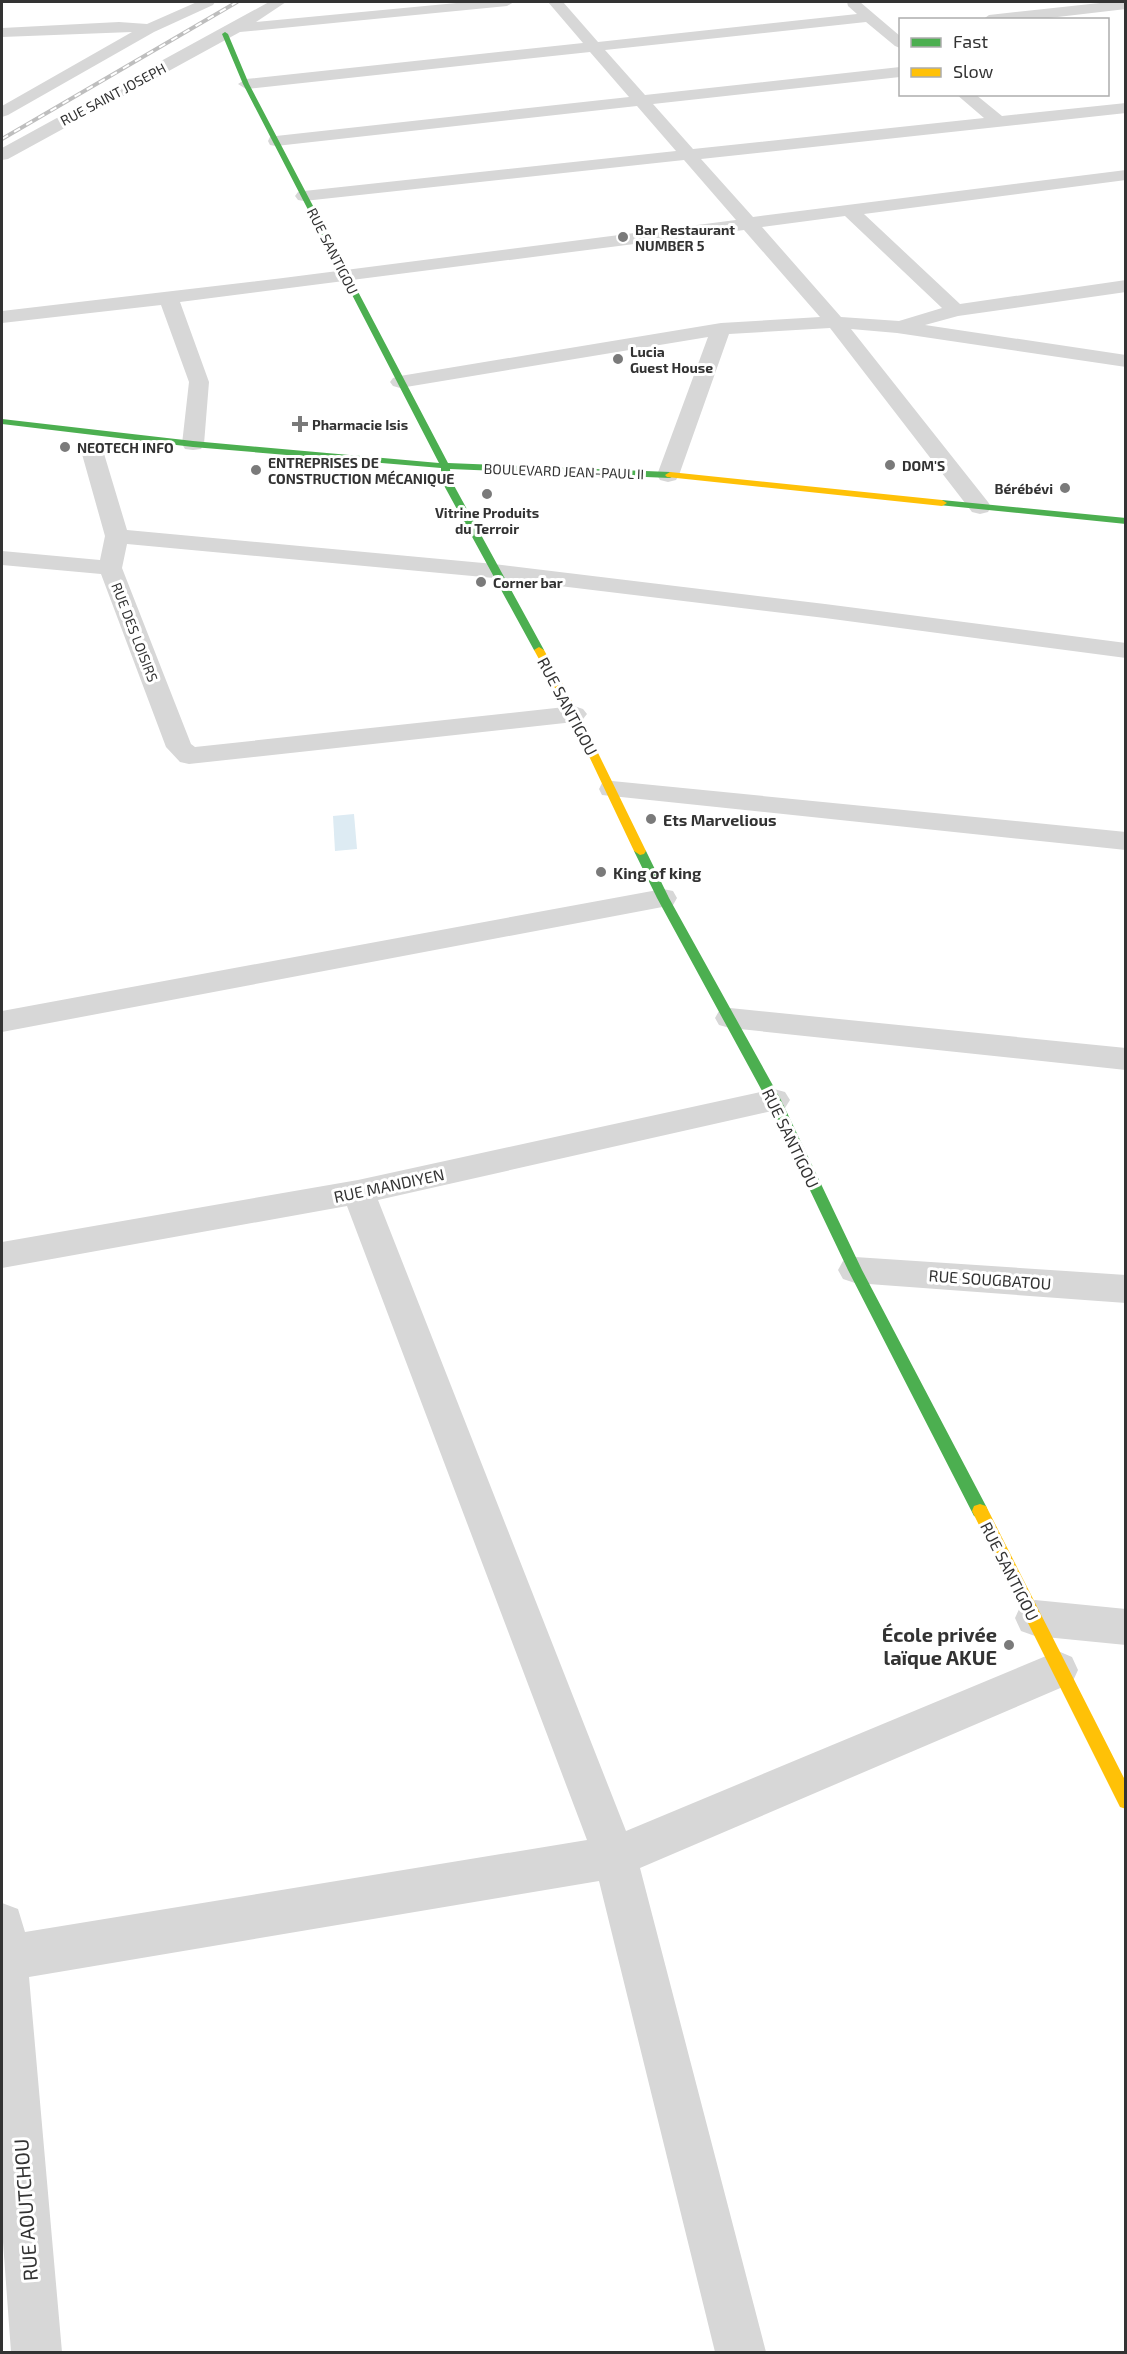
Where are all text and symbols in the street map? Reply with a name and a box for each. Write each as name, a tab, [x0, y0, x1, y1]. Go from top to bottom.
legend	[899, 18, 1109, 96]
text: Fast	[953, 30, 988, 52]
street label: RUE SAINT JOSEPH	[57, 59, 169, 129]
text: Slow	[953, 60, 994, 82]
street label: RUE SANTIGOU	[304, 205, 362, 297]
place label: Bar Restaurant NUMBER 5	[635, 221, 735, 254]
marker: Bar Restaurant NUMBER 5	[616, 230, 630, 244]
place label: Lucia Guest House	[630, 343, 713, 376]
marker: Lucia Guest House	[611, 352, 625, 366]
place label: Pharmacie Isis	[312, 416, 408, 433]
marker: Pharmacie Isis	[293, 417, 307, 431]
place label: NEOTECH INFO	[77, 439, 174, 456]
marker: NEOTECH INFO	[58, 440, 72, 454]
place label: ENTREPRISES DE CONSTRUCTION MÉCANIQUE	[268, 454, 454, 488]
place label: DOM'S	[902, 457, 945, 474]
marker: DOM'S	[883, 458, 897, 472]
street label: BOULEVARD JEAN-PAUL II	[484, 460, 644, 482]
marker: ENTREPRISES DE CONSTRUCTION MÉCANIQUE	[249, 463, 263, 477]
place label: Bérébévi	[994, 480, 1053, 497]
marker: Bérébévi	[1058, 481, 1072, 495]
marker: Vitrine Produits du Terroir	[480, 487, 494, 501]
place label: Vitrine Produits du Terroir	[435, 504, 539, 537]
place label: Corner bar	[493, 574, 563, 591]
marker: Corner bar	[474, 575, 488, 589]
street label: RUE DES LOISIRS	[108, 580, 162, 684]
street label: RUE SANTIGOU	[534, 654, 602, 758]
place label: Ets Marvelious	[663, 810, 776, 829]
marker: Ets Marvelious	[644, 812, 658, 826]
place label: King of king	[613, 863, 702, 882]
marker: King of king	[594, 865, 608, 879]
street label: RUE SANTIGOU	[759, 1085, 823, 1191]
street label: RUE MANDIYEN	[332, 1164, 446, 1206]
street label: RUE SOUGBATOU	[928, 1265, 1052, 1293]
street label: RUE SANTIGOU	[977, 1518, 1043, 1624]
place label: École privée laïque AKUE	[882, 1622, 997, 1669]
marker: École privée laïque AKUE	[1002, 1638, 1016, 1652]
street label: RUE AOUTCHOU	[8, 2138, 42, 2282]

